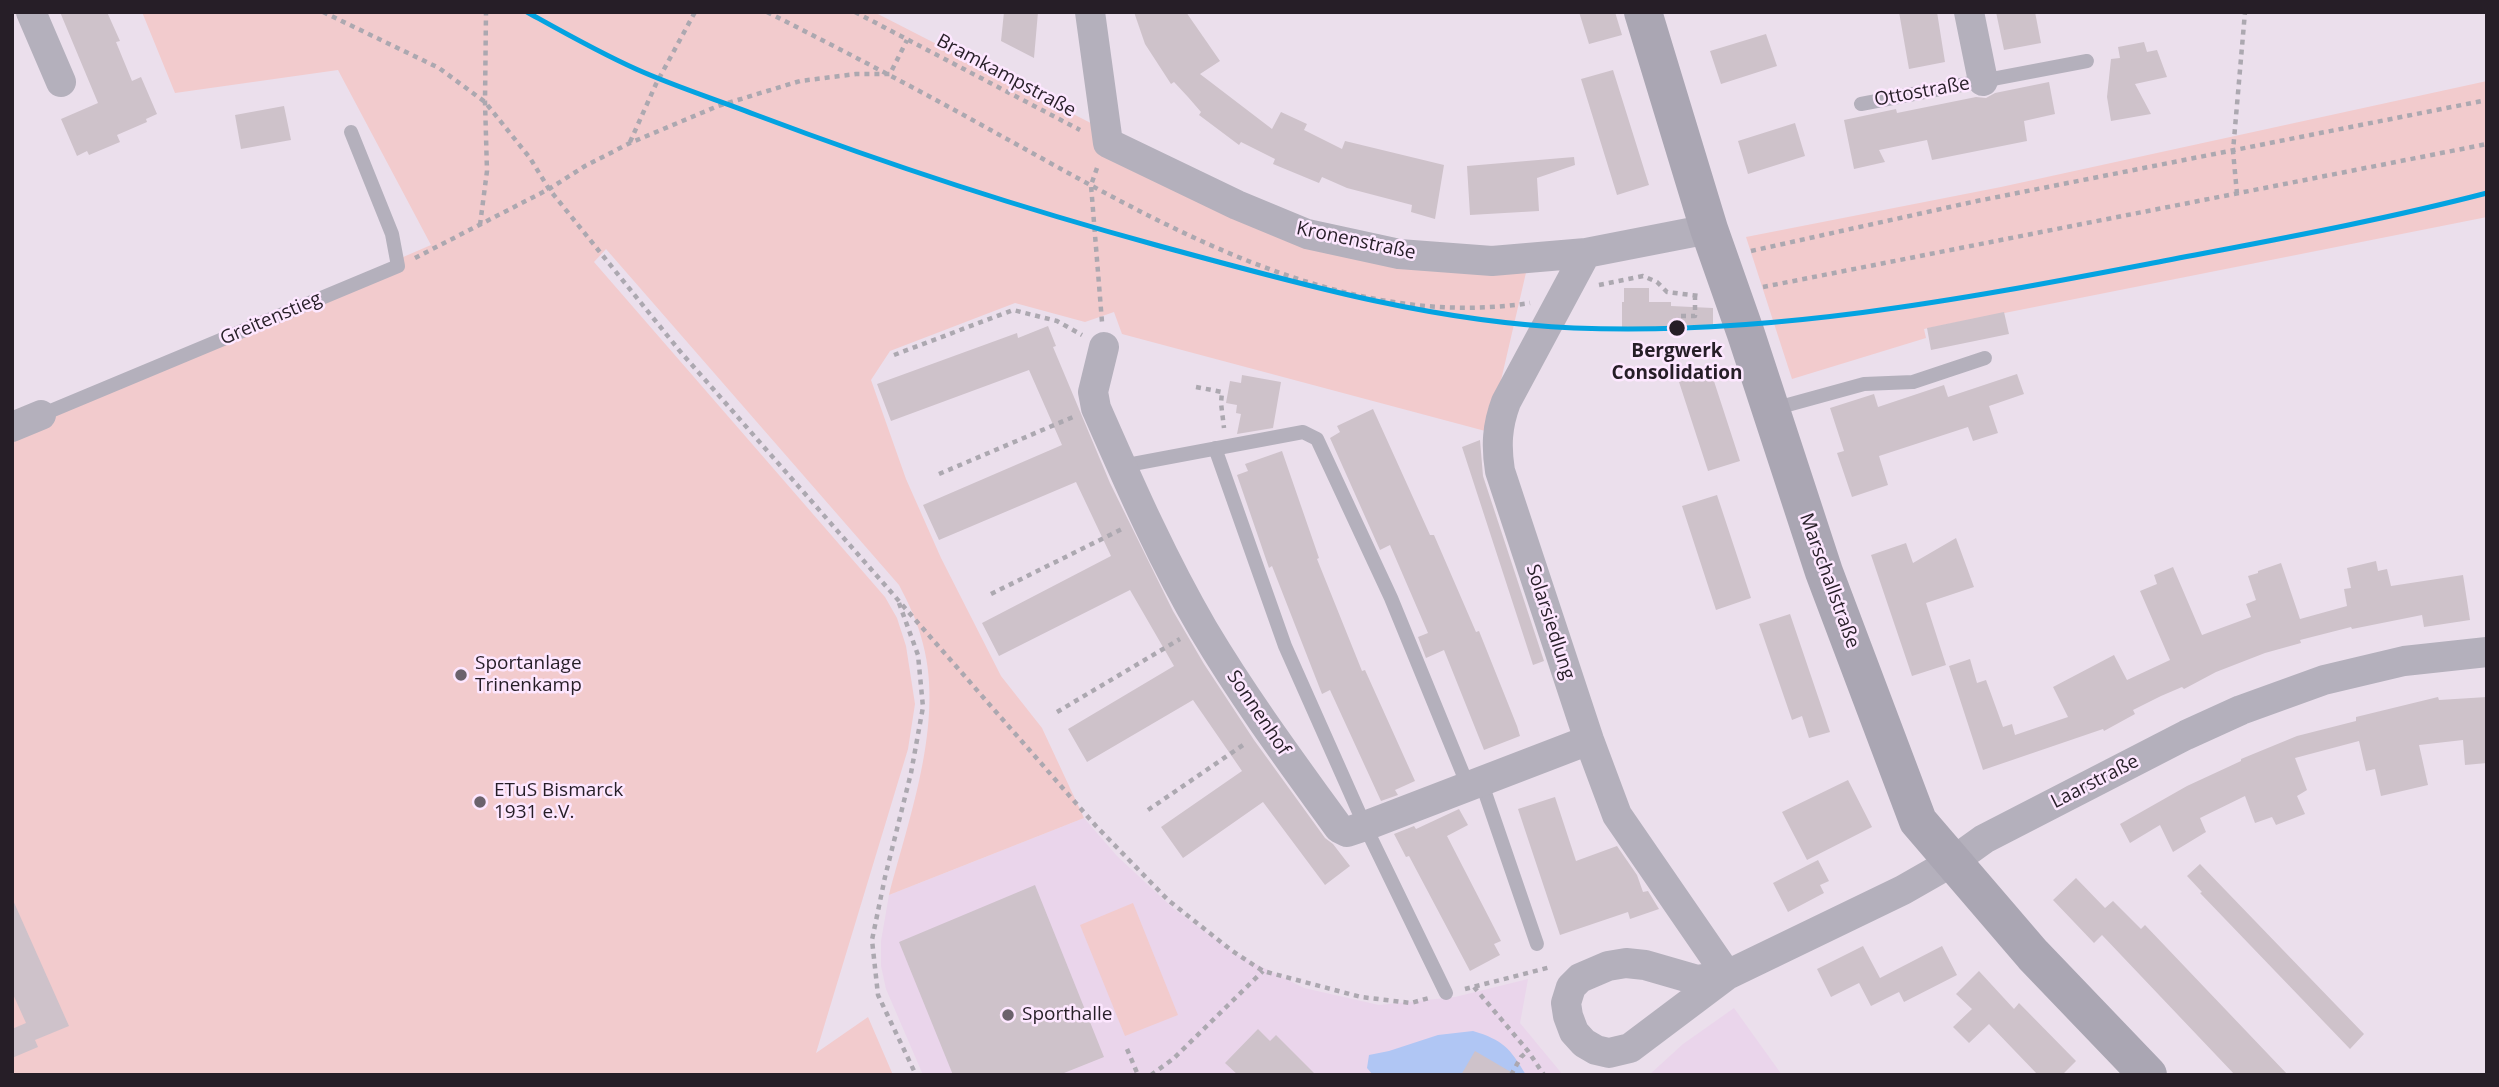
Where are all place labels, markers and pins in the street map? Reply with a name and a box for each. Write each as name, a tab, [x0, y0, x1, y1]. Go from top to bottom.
marker: Bergwerk Consolidation	[1667, 318, 1687, 338]
place label: Bergwerk Consolidation	[1612, 341, 1742, 385]
place label: Sportanlage Trinenkamp	[475, 653, 582, 697]
marker: Sportanlage Trinenkamp	[453, 667, 469, 683]
place label: ETuS Bismarck 1931 e.V.	[494, 780, 623, 824]
marker: ETuS Bismarck 1931 e.V.	[472, 794, 488, 810]
place label: Sporthalle	[1022, 1004, 1112, 1026]
marker: Sporthalle	[1000, 1007, 1016, 1023]

